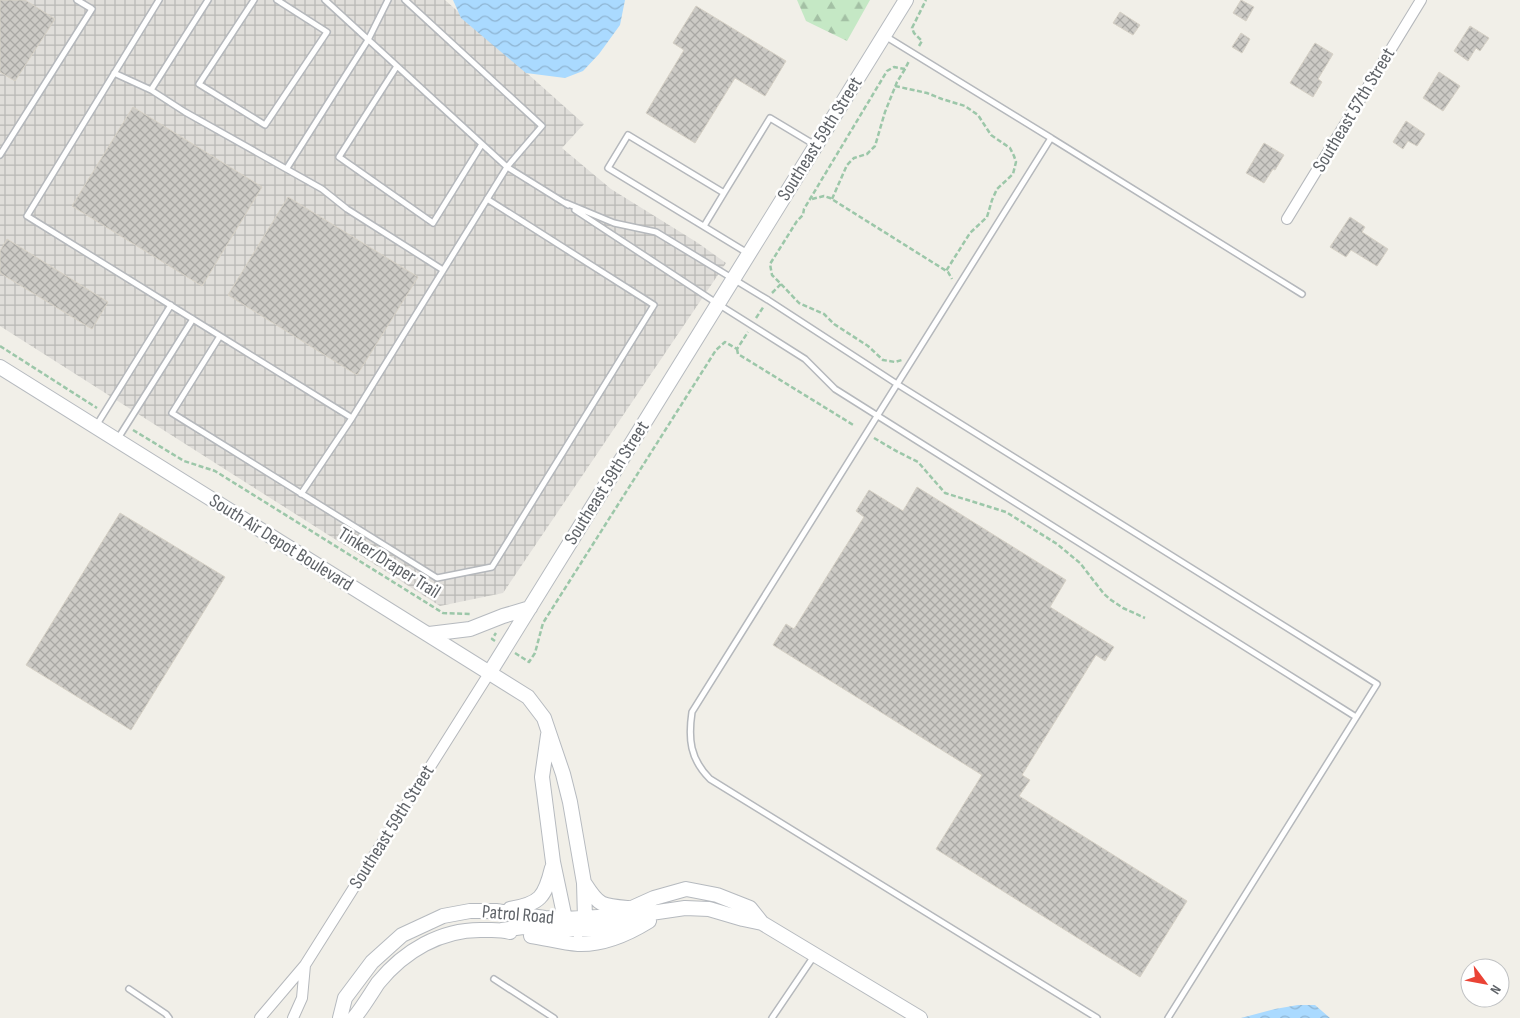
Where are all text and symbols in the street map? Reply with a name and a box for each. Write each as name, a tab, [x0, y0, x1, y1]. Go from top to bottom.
street label: Southeast 57th Street	[1308, 44, 1400, 176]
street label: Southeast 59th Street	[773, 73, 867, 205]
street label: Southeast 59th Street	[560, 417, 654, 549]
street label: South Air Depot Boulevard	[205, 489, 357, 597]
street label: Tinker/Draper Trail	[333, 522, 445, 604]
street label: Southeast 59th Street	[345, 761, 439, 893]
street label: Patrol Road	[481, 900, 555, 930]
north arrow	[1460, 958, 1510, 1008]
text: N	[1486, 982, 1505, 997]

